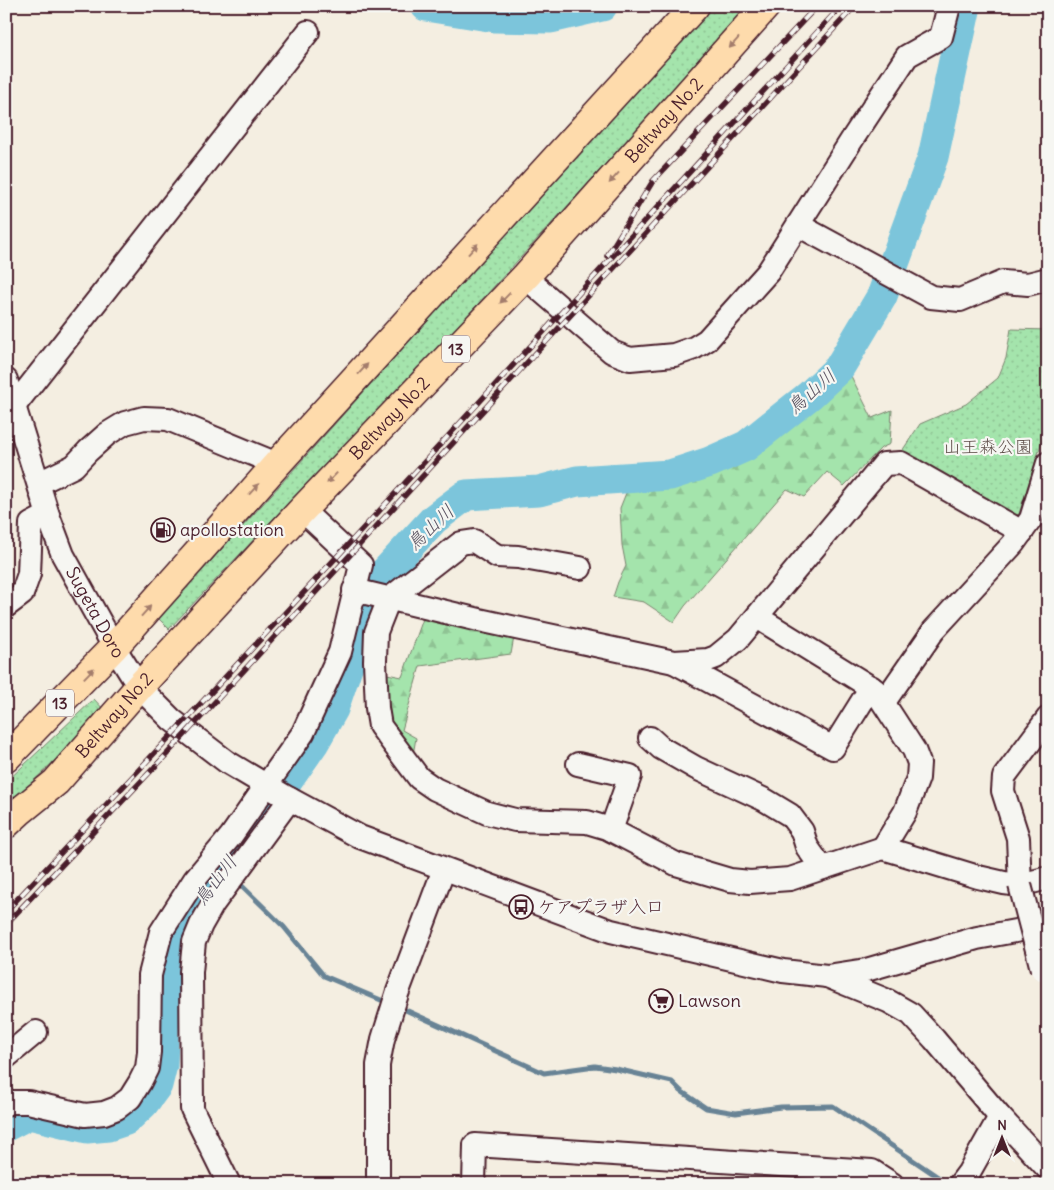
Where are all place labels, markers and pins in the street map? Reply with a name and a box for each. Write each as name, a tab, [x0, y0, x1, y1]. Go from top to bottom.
fuel station icon: apollostation	[150, 517, 176, 543]
place label: apollostation	[180, 518, 284, 541]
bus stop icon: ケアプラザ入口	[508, 894, 534, 920]
place label: ケアプラザ入口	[538, 895, 664, 918]
supermarket icon: Lawson	[648, 988, 674, 1014]
place label: Lawson	[678, 989, 741, 1012]

